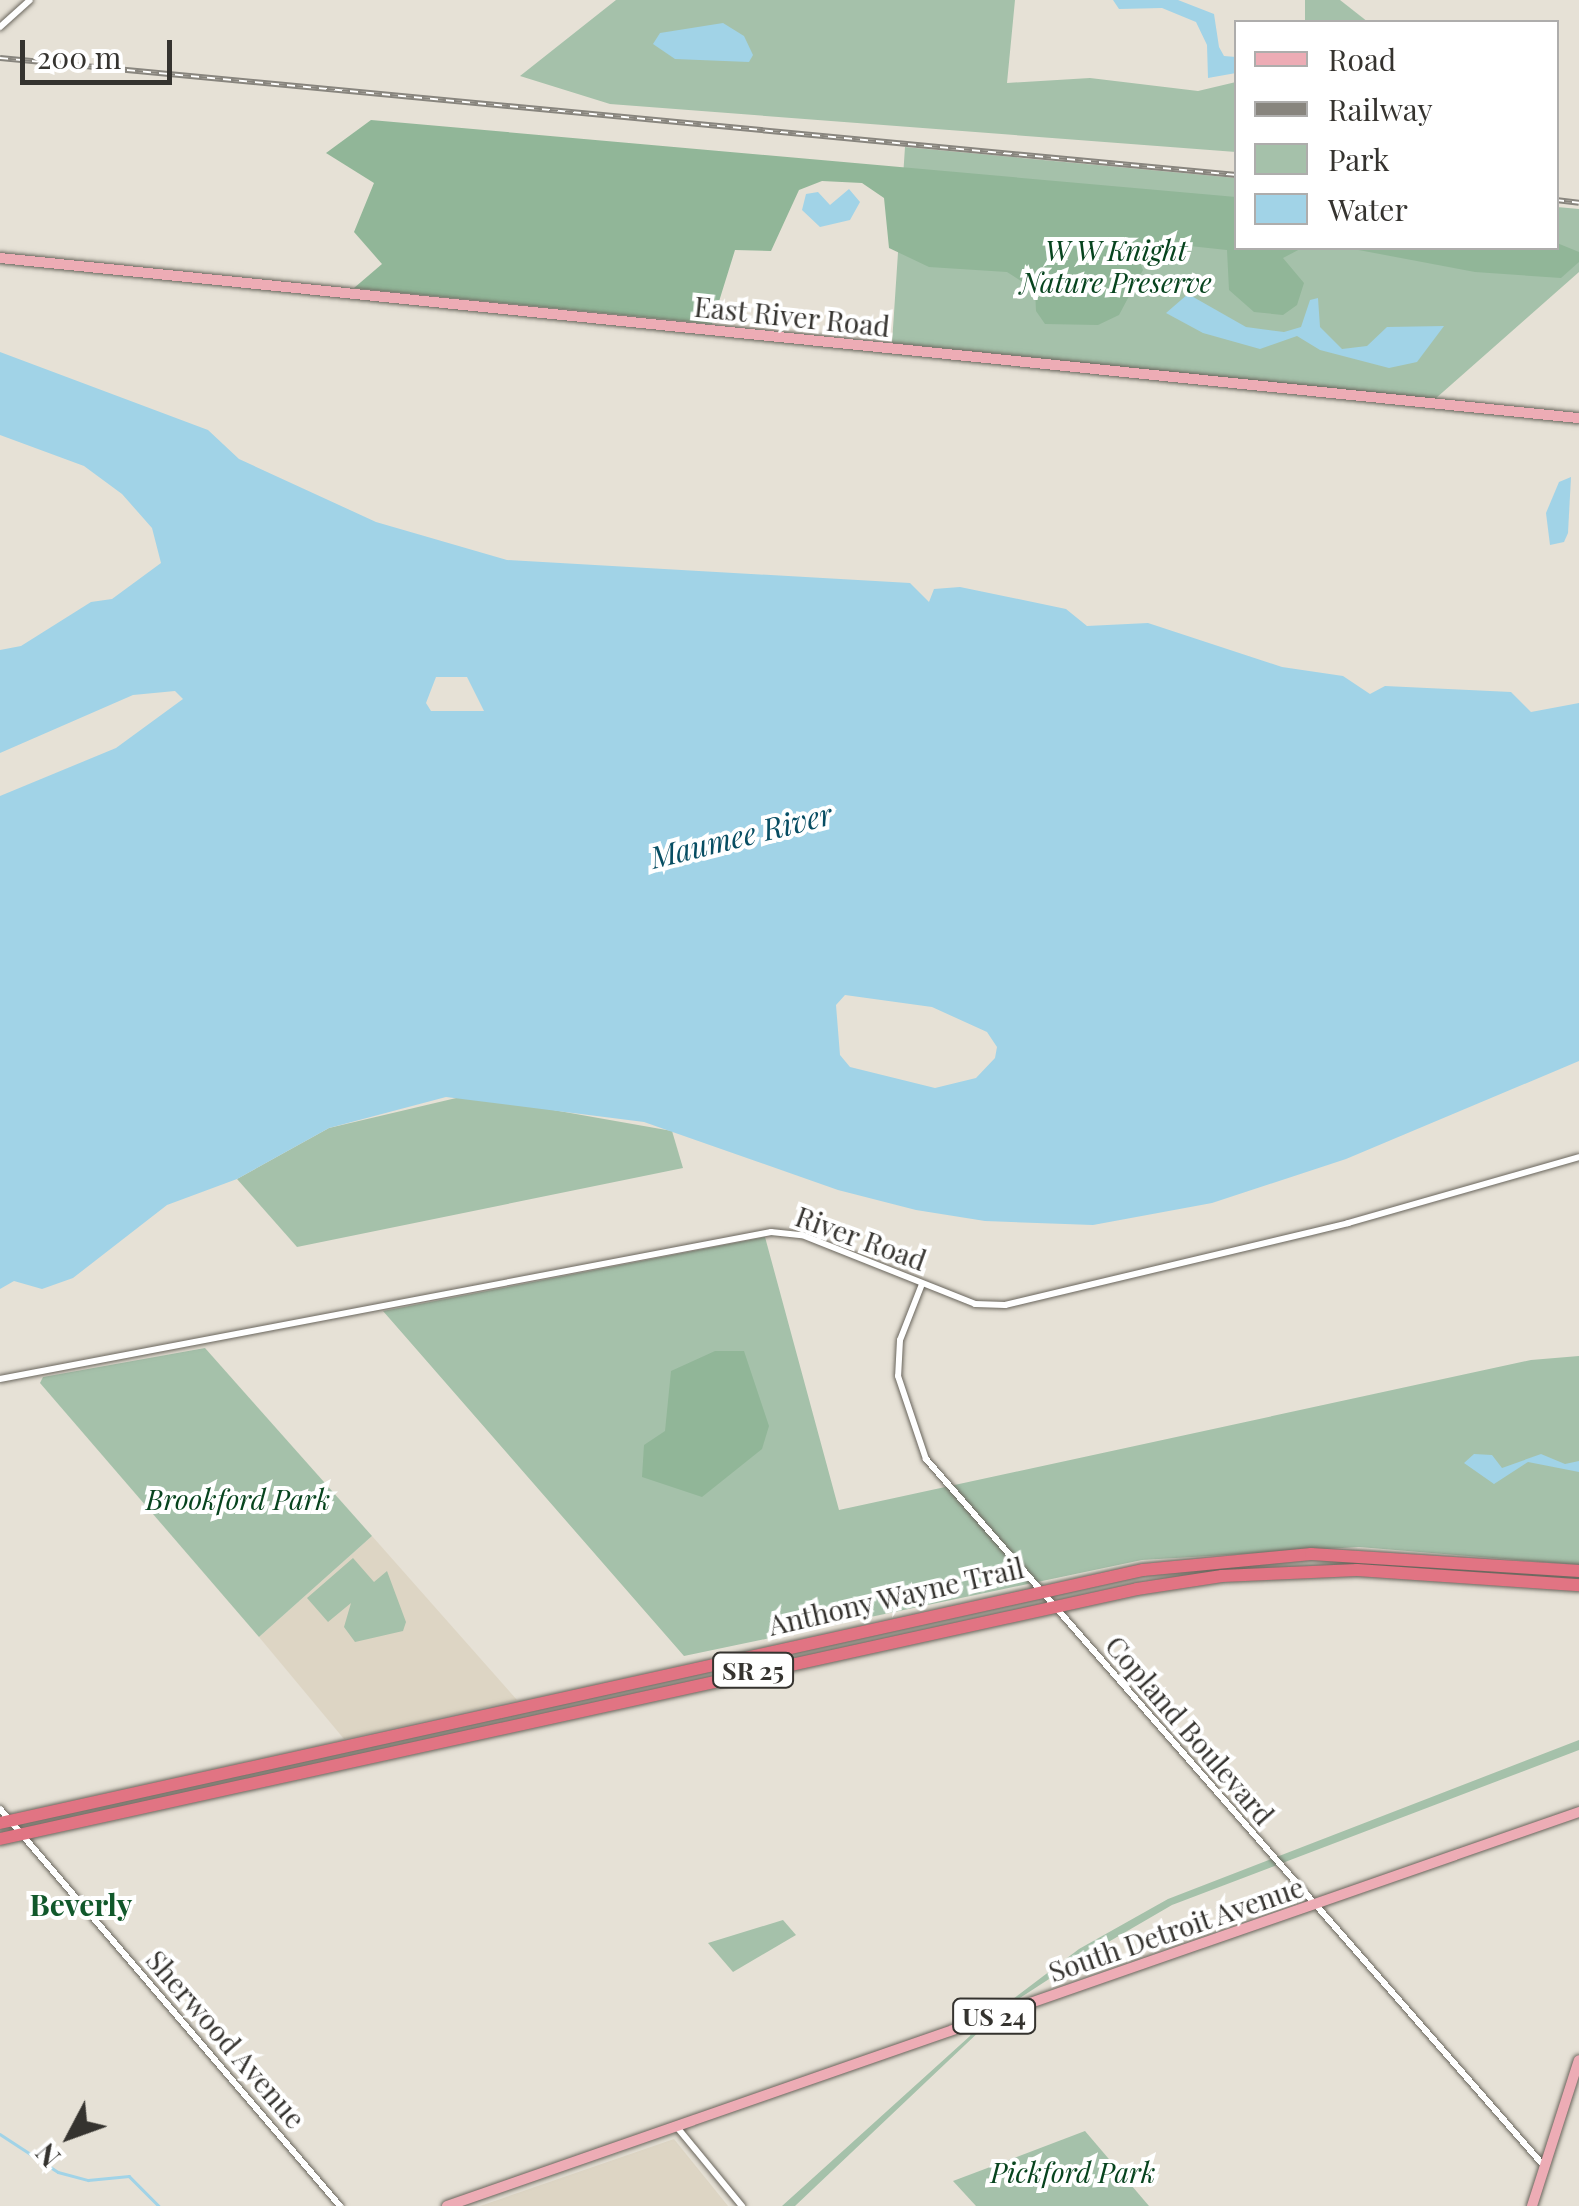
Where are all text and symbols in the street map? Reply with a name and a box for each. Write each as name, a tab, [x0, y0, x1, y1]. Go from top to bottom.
scale bar	[25, 20, 178, 82]
legend	[1234, 20, 1559, 250]
text: 200 m	[37, 37, 121, 77]
text: Road	[1328, 39, 1396, 79]
text: Railway	[1328, 89, 1433, 129]
text: Park	[1328, 139, 1390, 179]
text: Water	[1328, 189, 1408, 229]
park label: W W Knight Nature Preserve	[1020, 233, 1212, 299]
street label: East River Road	[692, 289, 892, 343]
water label: Maumee River	[646, 795, 836, 875]
street label: River Road	[791, 1199, 931, 1277]
park label: Brookford Park	[146, 1482, 330, 1516]
street label: Anthony Wayne Trail	[764, 1550, 1028, 1642]
street label: Copland Boulevard	[1099, 1629, 1281, 1831]
road number: SR 25	[710, 1650, 796, 1690]
street label: South Detroit Avenue	[1043, 1869, 1309, 1989]
district label: Beverly	[30, 1886, 132, 1922]
street label: Sherwood Avenue	[139, 1943, 313, 2135]
road number: US 24	[952, 1996, 1036, 2036]
north arrow	[20, 2086, 120, 2186]
text: N	[26, 2136, 68, 2176]
park label: Pickford Park	[991, 2155, 1155, 2189]

